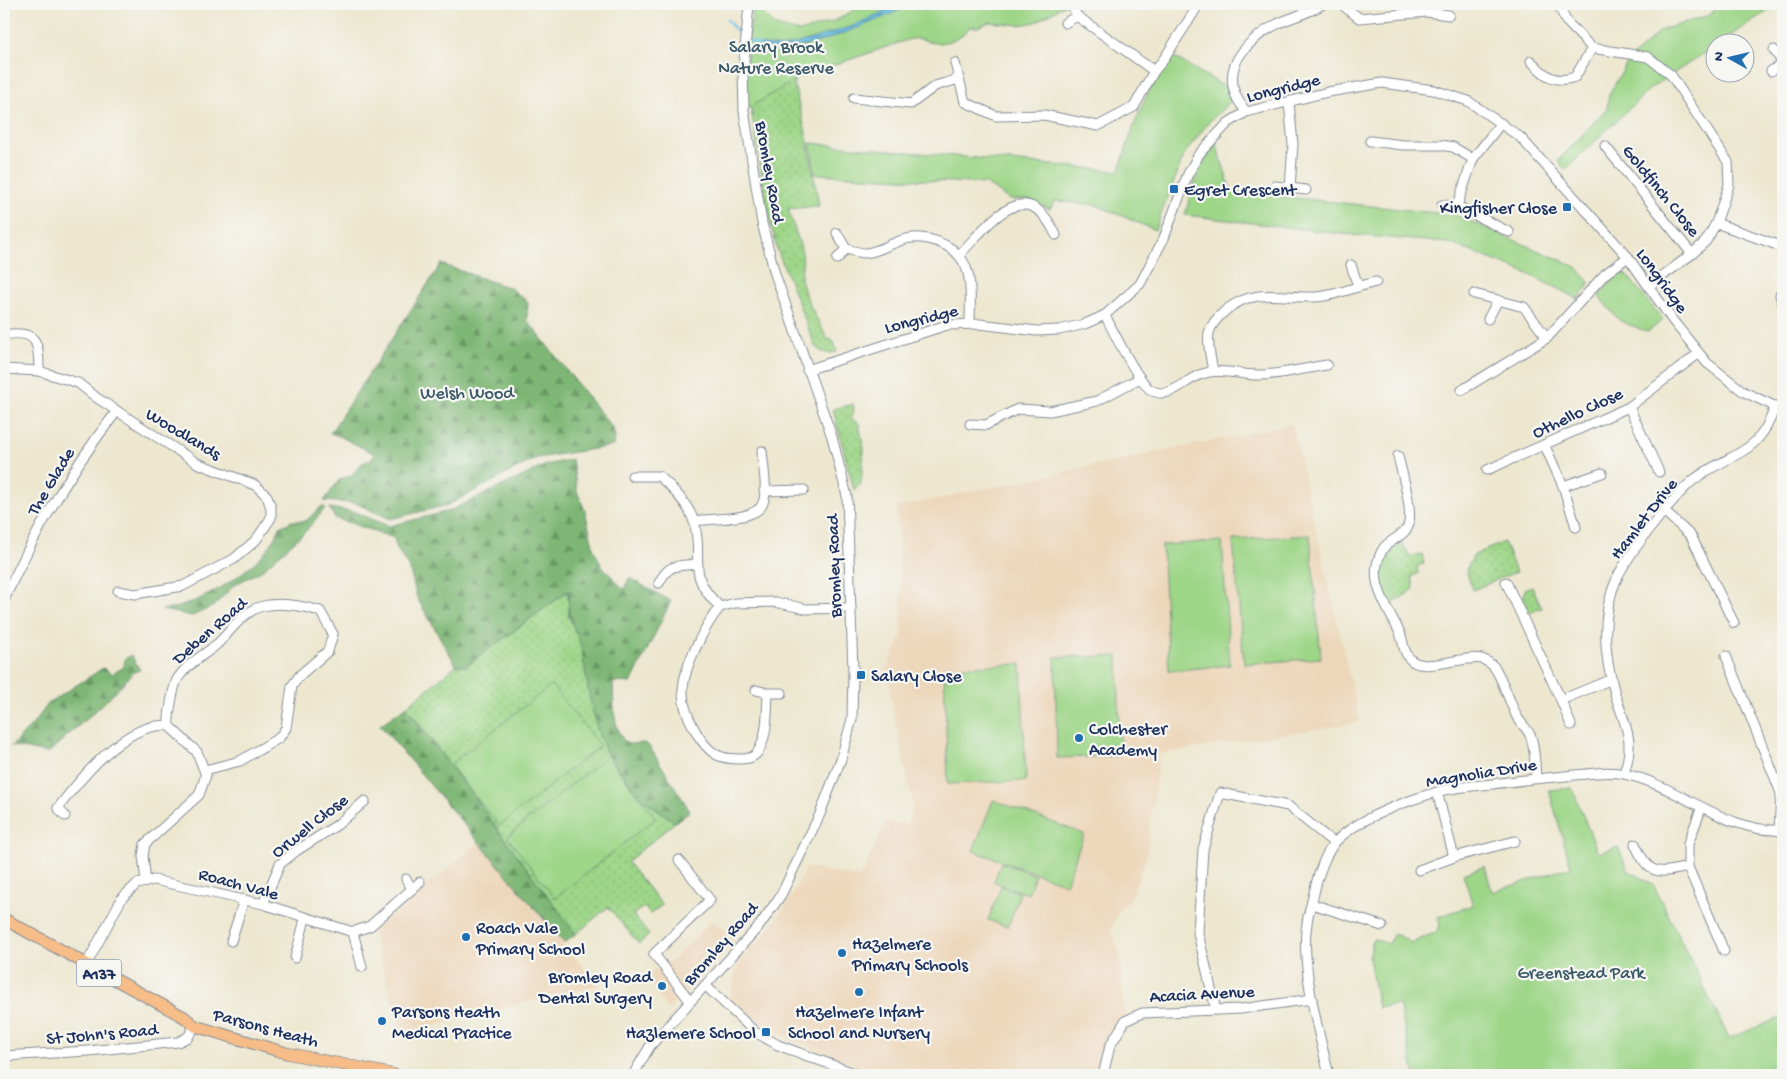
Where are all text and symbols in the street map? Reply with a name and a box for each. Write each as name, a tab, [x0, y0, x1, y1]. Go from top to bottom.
north arrow	[1704, 32, 1754, 82]
park label: Salary Brook Nature Reserve	[718, 38, 835, 80]
text: N	[1711, 51, 1729, 62]
street label: Longridge	[1245, 70, 1323, 109]
street label: Bromley Road	[749, 119, 788, 227]
street label: Goldfinch Close	[1617, 141, 1704, 242]
place label: Egret Crescent	[1184, 181, 1298, 202]
marker: Egret Crescent	[1168, 183, 1180, 195]
place label: Kingfisher Close	[1440, 199, 1558, 220]
marker: Kingfisher Close	[1561, 201, 1573, 213]
street label: Longridge	[1630, 245, 1692, 319]
street label: Longridge	[883, 301, 961, 340]
park label: Welsh Wood	[420, 384, 515, 405]
street label: Othello Close	[1529, 384, 1627, 444]
street label: Woodlands	[141, 404, 225, 467]
street label: The Glade	[23, 444, 81, 521]
street label: Hamlet Drive	[1607, 474, 1684, 564]
street label: Bromley Road	[823, 512, 848, 619]
street label: Deben Road	[168, 593, 253, 671]
place label: Salary Close	[871, 667, 962, 688]
marker: Salary Close	[855, 669, 867, 681]
place label: Colchester Academy	[1089, 720, 1168, 762]
marker: Colchester Academy	[1073, 732, 1085, 744]
street label: Magnolia Drive	[1424, 755, 1539, 794]
street label: Orwell Close	[268, 790, 354, 863]
street label: Roach Vale	[196, 865, 281, 906]
street label: Bromley Road	[679, 898, 765, 991]
place label: Roach Vale Primary School	[475, 919, 585, 961]
marker: Roach Vale Primary School	[460, 931, 472, 943]
place label: Hazelmere Primary Schools	[851, 935, 969, 977]
marker: Hazelmere Primary Schools	[836, 947, 848, 959]
road number: A137	[76, 960, 122, 986]
park label: Greenstead Park	[1517, 964, 1647, 985]
place label: Bromley Road Dental Surgery	[538, 968, 653, 1010]
marker: Bromley Road Dental Surgery	[656, 980, 668, 992]
street label: Acacia Avenue	[1149, 982, 1256, 1009]
marker: Hazelmere Infant School and Nursery	[853, 986, 865, 998]
place label: Parsons Heath Medical Practice	[391, 1003, 512, 1045]
place label: Hazelmere Infant School and Nursery	[788, 1003, 930, 1045]
street label: Parsons Heath	[209, 1005, 321, 1054]
marker: Parsons Heath Medical Practice	[376, 1015, 388, 1027]
street label: St John's Road	[46, 1020, 160, 1051]
place label: Hazlemere School	[626, 1024, 756, 1045]
marker: Hazlemere School	[760, 1026, 772, 1038]

